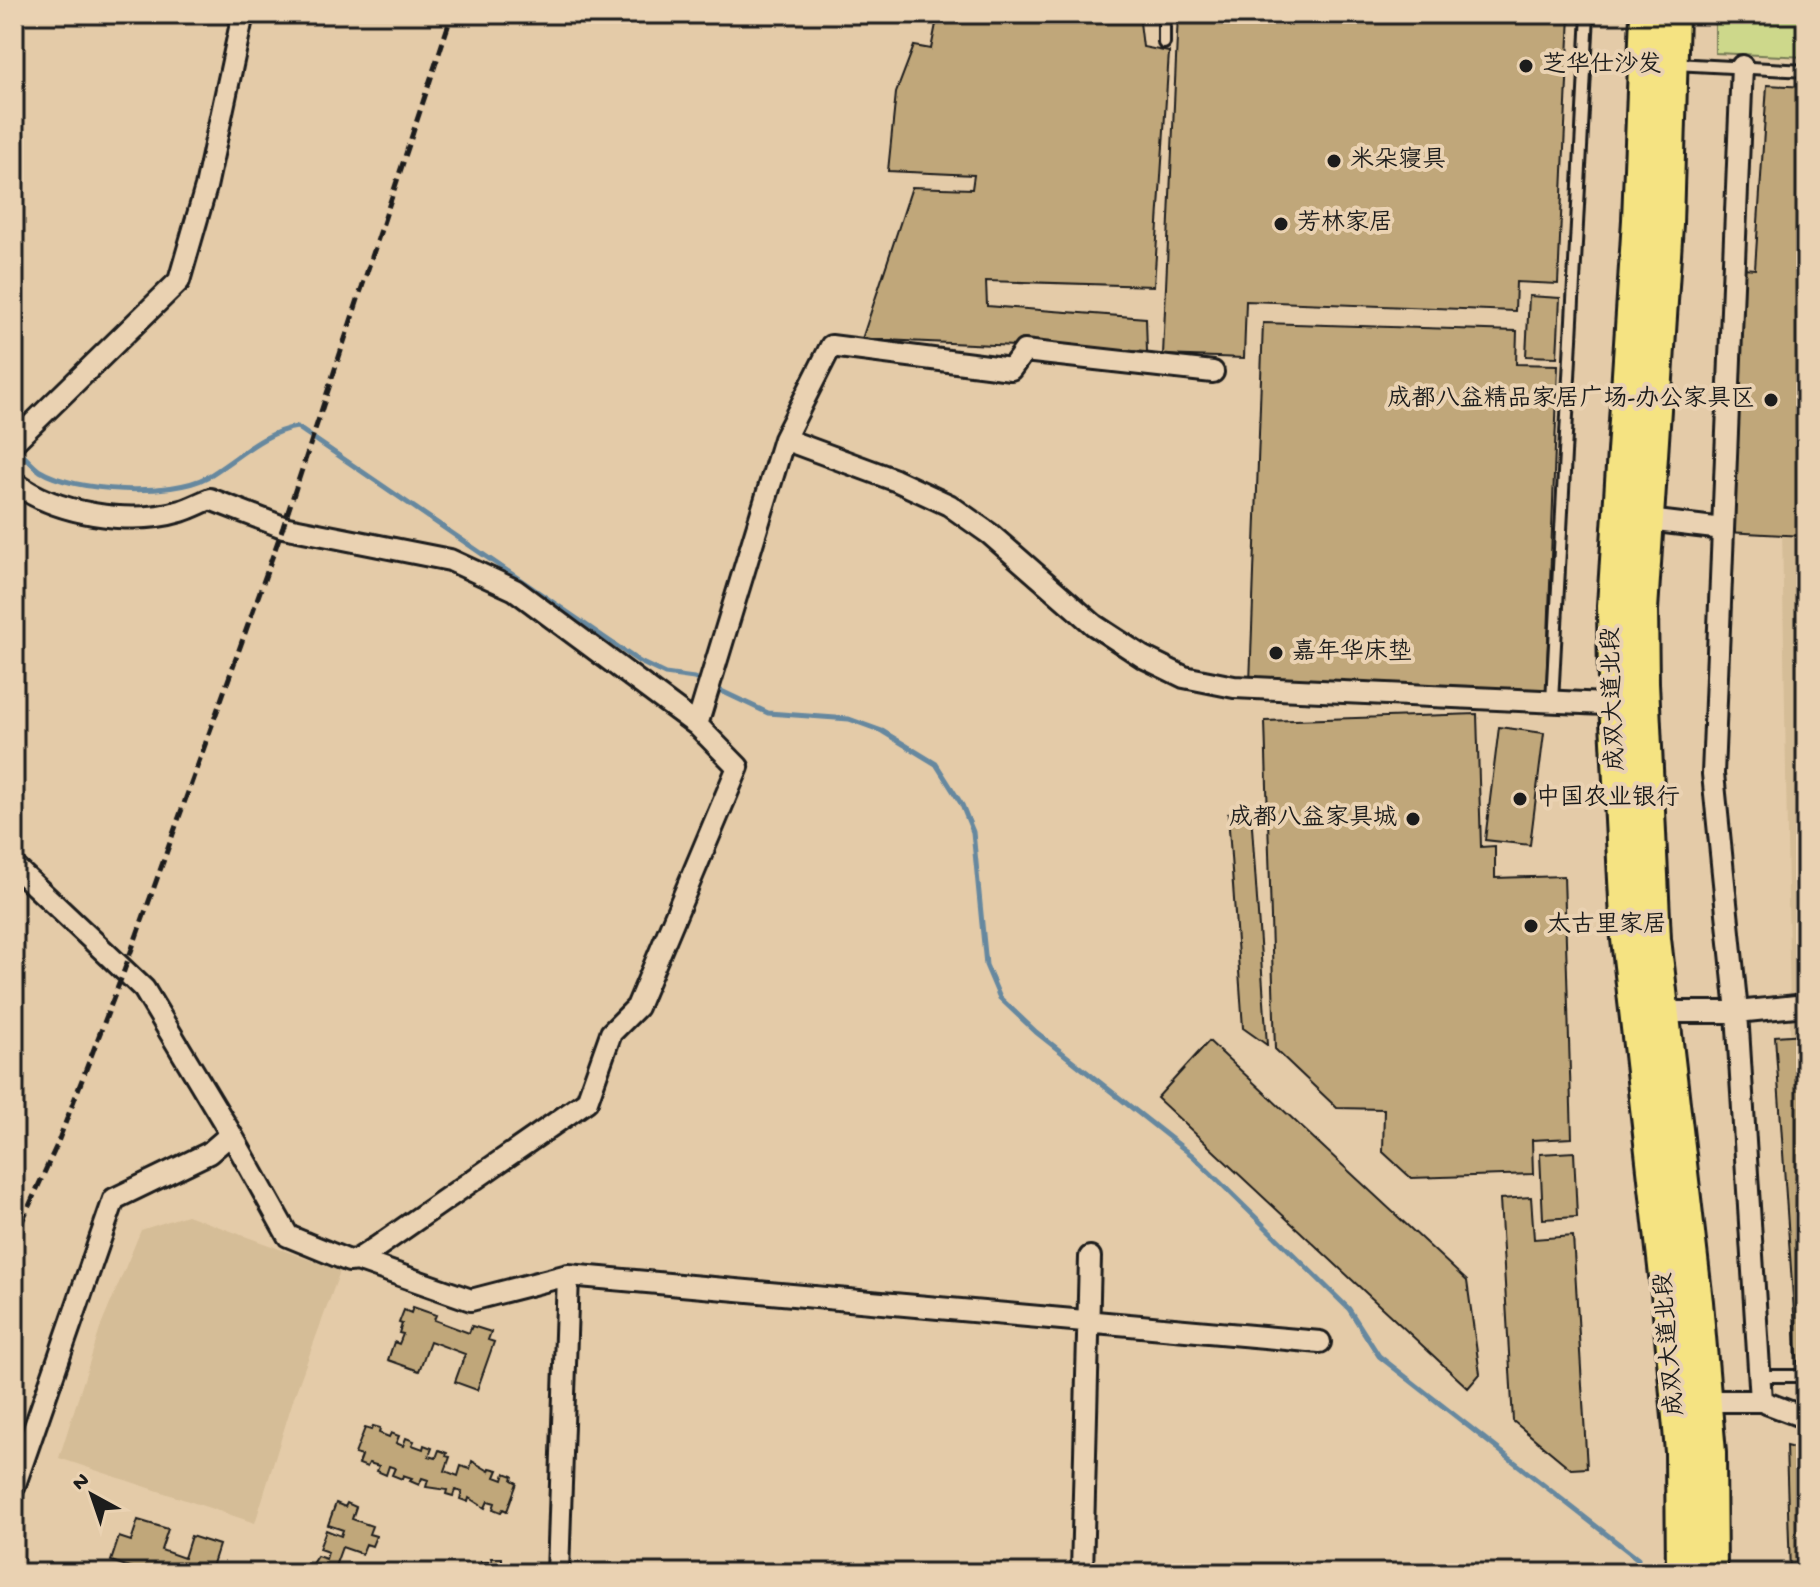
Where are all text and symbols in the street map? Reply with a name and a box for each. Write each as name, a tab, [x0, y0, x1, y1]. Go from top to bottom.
place label: 芝华仕沙发	[1542, 51, 1662, 81]
marker: 芝华仕沙发	[1517, 57, 1535, 75]
place label: 米朵寝具	[1350, 146, 1446, 176]
marker: 米朵寝具	[1325, 152, 1343, 170]
place label: 芳林家居	[1297, 209, 1393, 239]
marker: 芳林家居	[1272, 215, 1290, 233]
place label: 成都八益精品家居广场-办公家具区	[1387, 385, 1755, 415]
marker: 成都八益精品家居广场-办公家具区	[1762, 391, 1780, 409]
street label: 成双大道北段	[1597, 627, 1632, 771]
place label: 嘉年华床垫	[1292, 638, 1412, 668]
marker: 嘉年华床垫	[1267, 644, 1285, 662]
place label: 中国农业银行	[1536, 784, 1680, 814]
marker: 中国农业银行	[1511, 790, 1529, 808]
place label: 成都八益家具城	[1229, 804, 1397, 834]
marker: 成都八益家具城	[1404, 810, 1422, 828]
place label: 太古里家居	[1547, 911, 1667, 941]
marker: 太古里家居	[1522, 917, 1540, 935]
street label: 成双大道北段	[1649, 1271, 1692, 1417]
north arrow	[52, 1455, 132, 1535]
text: N	[68, 1468, 96, 1497]

